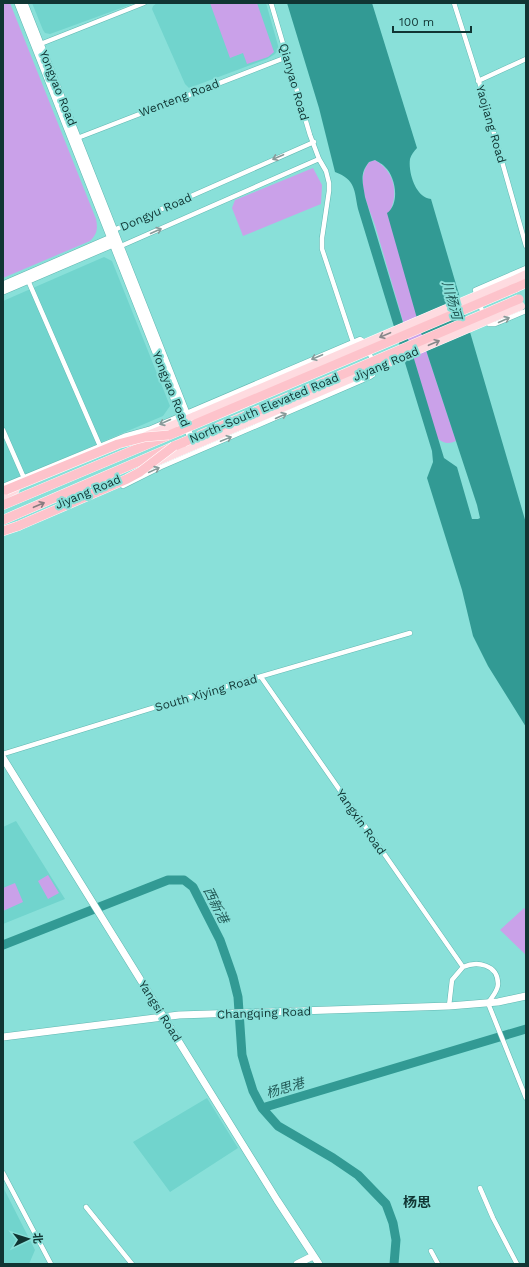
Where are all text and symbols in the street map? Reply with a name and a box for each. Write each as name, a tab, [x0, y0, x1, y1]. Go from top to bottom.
scale bar	[393, 8, 471, 34]
text: 100 m	[399, 15, 434, 29]
street label: Qianyao Road	[276, 42, 312, 122]
street label: Yongyao Road	[36, 48, 80, 128]
street label: Wenteng Road	[137, 76, 221, 120]
street label: Yaojiang Road	[473, 84, 509, 164]
one-way arrow	[273, 154, 285, 162]
street label: Dongyu Road	[118, 190, 194, 234]
one-way arrow	[150, 227, 162, 234]
water label: 川杨河	[439, 279, 465, 324]
one-way arrow	[497, 316, 509, 323]
one-way arrow	[380, 331, 392, 339]
one-way arrow	[428, 339, 440, 346]
street label: Jiyang Road	[351, 344, 421, 384]
street label: Yongyao Road	[149, 349, 193, 429]
one-way arrow	[311, 354, 323, 362]
street label: North-South Elevated Road	[187, 370, 341, 446]
one-way arrow	[275, 412, 287, 419]
one-way arrow	[159, 419, 171, 426]
one-way arrow	[220, 435, 232, 443]
one-way arrow	[148, 466, 160, 473]
street label: Jiyang Road	[53, 472, 123, 512]
one-way arrow	[32, 500, 44, 508]
street label: South Xiying Road	[153, 672, 259, 714]
street label: Yangxin Road	[333, 787, 389, 857]
water label: 西新港	[200, 884, 232, 928]
street label: Yangsi Road	[136, 978, 184, 1044]
street label: Changqing Road	[217, 1004, 311, 1022]
water label: 杨思港	[264, 1075, 308, 1101]
district label: 杨思	[403, 1194, 431, 1210]
north arrow	[8, 1219, 48, 1259]
text: 北	[31, 1232, 44, 1244]

